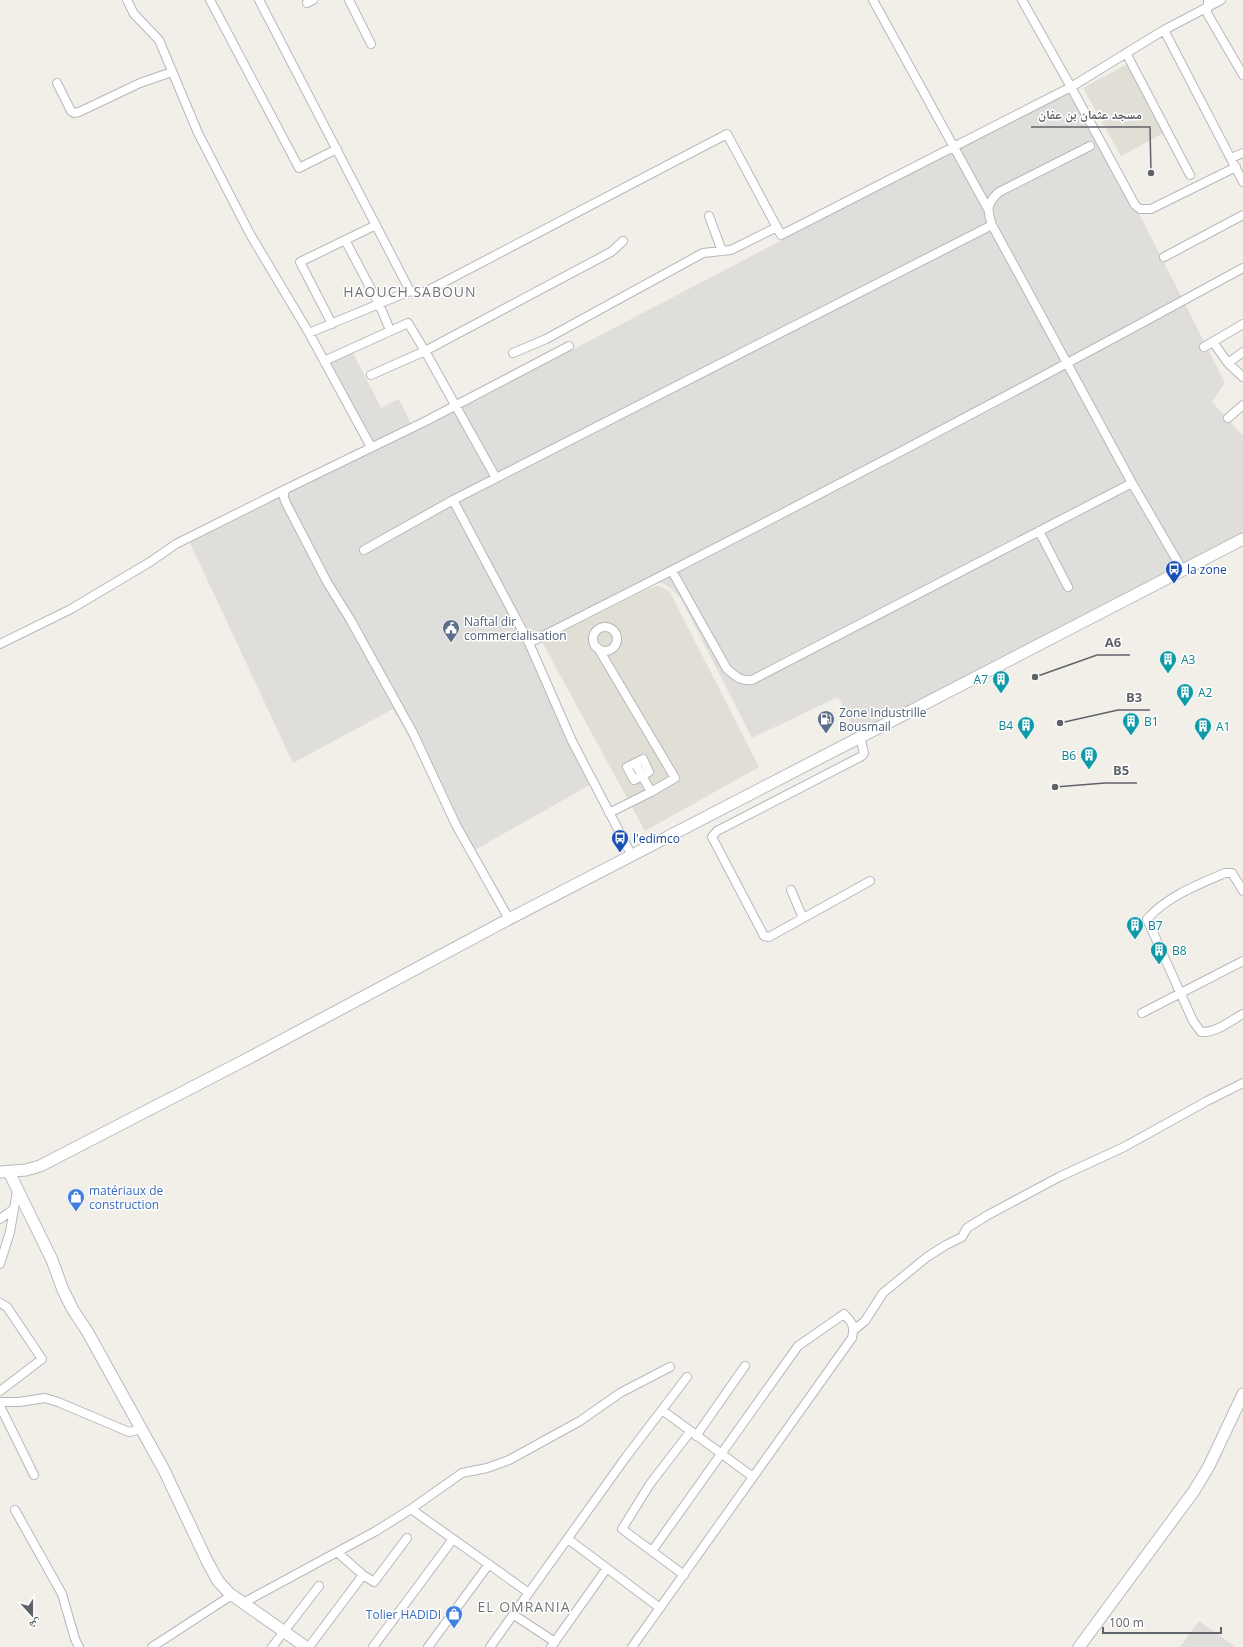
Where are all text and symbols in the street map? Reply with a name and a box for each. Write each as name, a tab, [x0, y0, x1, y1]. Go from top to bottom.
callout: مسجد عثمان بن عفان	[1031, 102, 1150, 127]
text: مسجد عثمان بن عفان	[1038, 105, 1142, 123]
district label: HAOUCH SABOUN	[343, 282, 477, 301]
bus stop icon: la zone	[1164, 559, 1184, 584]
place label: la zone	[1187, 561, 1227, 578]
place label: Naftal dir commercialisation	[464, 613, 567, 644]
public building icon: Naftal dir commercialisation	[441, 618, 461, 643]
callout: A6	[1097, 630, 1130, 655]
text: A6	[1105, 633, 1122, 651]
building icon: A3	[1158, 649, 1178, 674]
place label: A3	[1181, 651, 1196, 668]
building icon: A7	[991, 669, 1011, 694]
place label: A7	[974, 671, 988, 688]
building icon: A2	[1175, 682, 1195, 707]
place label: A2	[1198, 684, 1213, 701]
callout: B3	[1118, 685, 1150, 710]
text: B3	[1126, 688, 1142, 706]
place label: Zone Industrille Bousmail	[839, 704, 927, 735]
fuel station icon: Zone Industrille Bousmail	[816, 709, 836, 734]
building icon: B1	[1121, 711, 1141, 736]
place label: B1	[1144, 713, 1159, 730]
building icon: B4	[1016, 715, 1036, 740]
building icon: A1	[1193, 716, 1213, 741]
place label: B4	[998, 717, 1013, 734]
place label: A1	[1216, 718, 1230, 735]
building icon: B6	[1079, 745, 1099, 770]
place label: B6	[1061, 747, 1076, 764]
callout: B5	[1105, 758, 1137, 783]
text: B5	[1113, 761, 1129, 779]
bus stop icon: l'edimco	[610, 828, 630, 853]
place label: l'edimco	[633, 830, 680, 847]
building icon: B7	[1125, 915, 1145, 940]
place label: B7	[1148, 917, 1163, 934]
building icon: B8	[1149, 940, 1169, 965]
place label: B8	[1172, 942, 1187, 959]
place label: matériaux de construction	[89, 1182, 163, 1213]
shop icon: matériaux de construction	[66, 1187, 86, 1212]
north arrow	[12, 1595, 52, 1635]
district label: EL OMRANIA	[477, 1597, 571, 1616]
shop icon: Tolier HADIDI	[444, 1604, 464, 1629]
place label: Tolier HADIDI	[366, 1606, 441, 1623]
scale bar	[1103, 1609, 1221, 1635]
text: 100 m	[1109, 1614, 1144, 1631]
text: ش	[27, 1615, 44, 1634]

